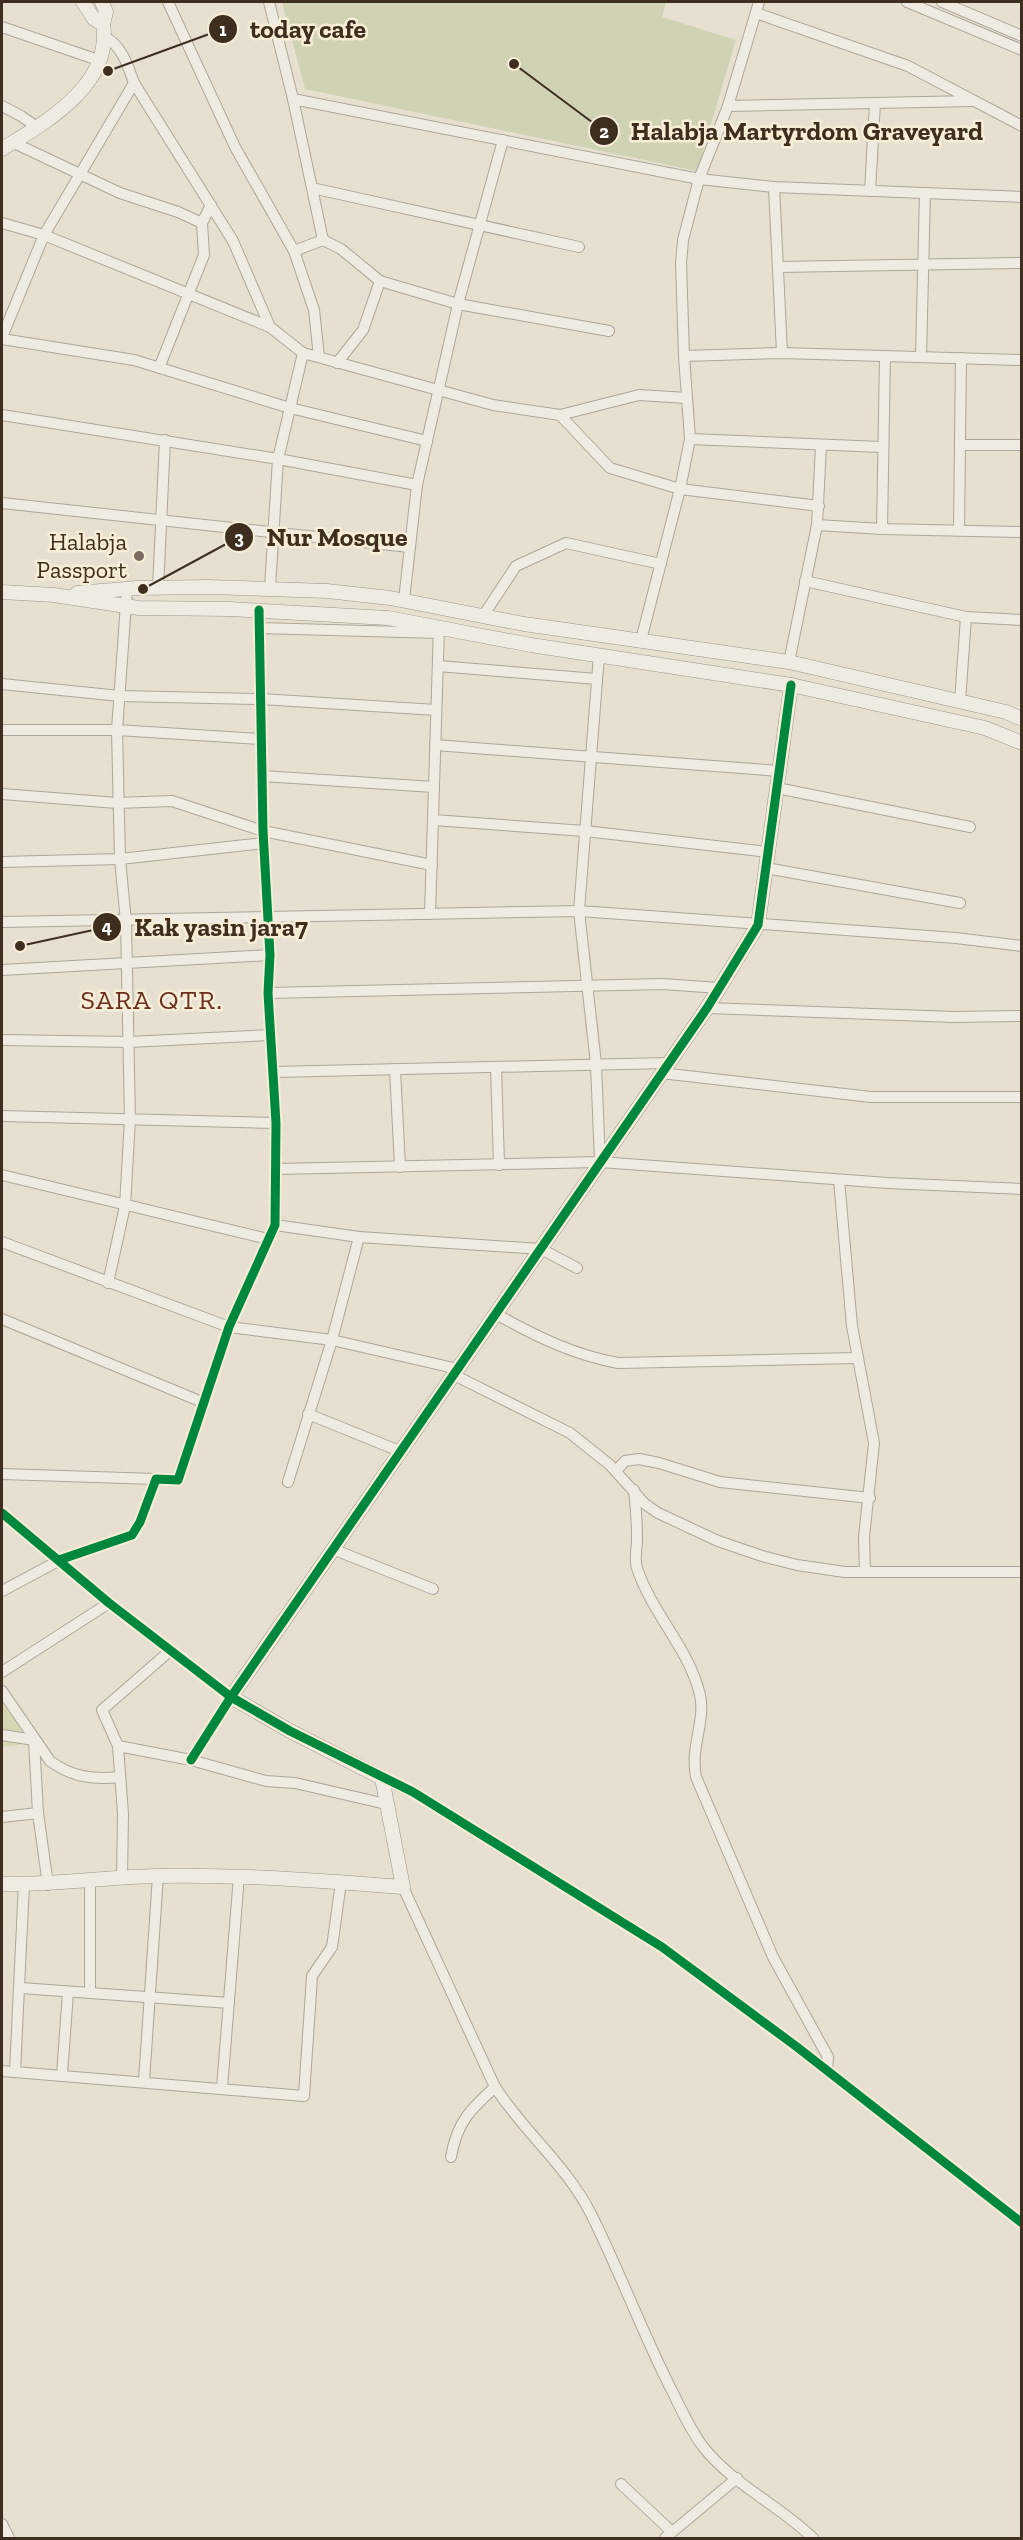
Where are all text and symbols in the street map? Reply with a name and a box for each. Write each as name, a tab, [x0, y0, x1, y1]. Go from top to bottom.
callout: today cafe	[208, 7, 379, 51]
text: today cafe	[250, 13, 367, 45]
text: 1	[219, 19, 227, 41]
callout: Halabja Martyrdom Graveyard	[589, 109, 995, 153]
text: Halabja Martyrdom Graveyard	[631, 115, 983, 147]
text: 2	[599, 121, 609, 143]
callout: Nur Mosque	[224, 515, 419, 559]
text: Nur Mosque	[267, 521, 408, 553]
place label: Halabja Passport	[36, 527, 127, 584]
text: 3	[234, 527, 244, 549]
marker: Halabja Passport	[132, 549, 146, 563]
callout: Kak yasin jara7	[92, 905, 320, 949]
text: Kak yasin jara7	[134, 911, 308, 943]
text: 4	[102, 916, 112, 938]
district label: SARA QTR.	[80, 984, 224, 1016]

